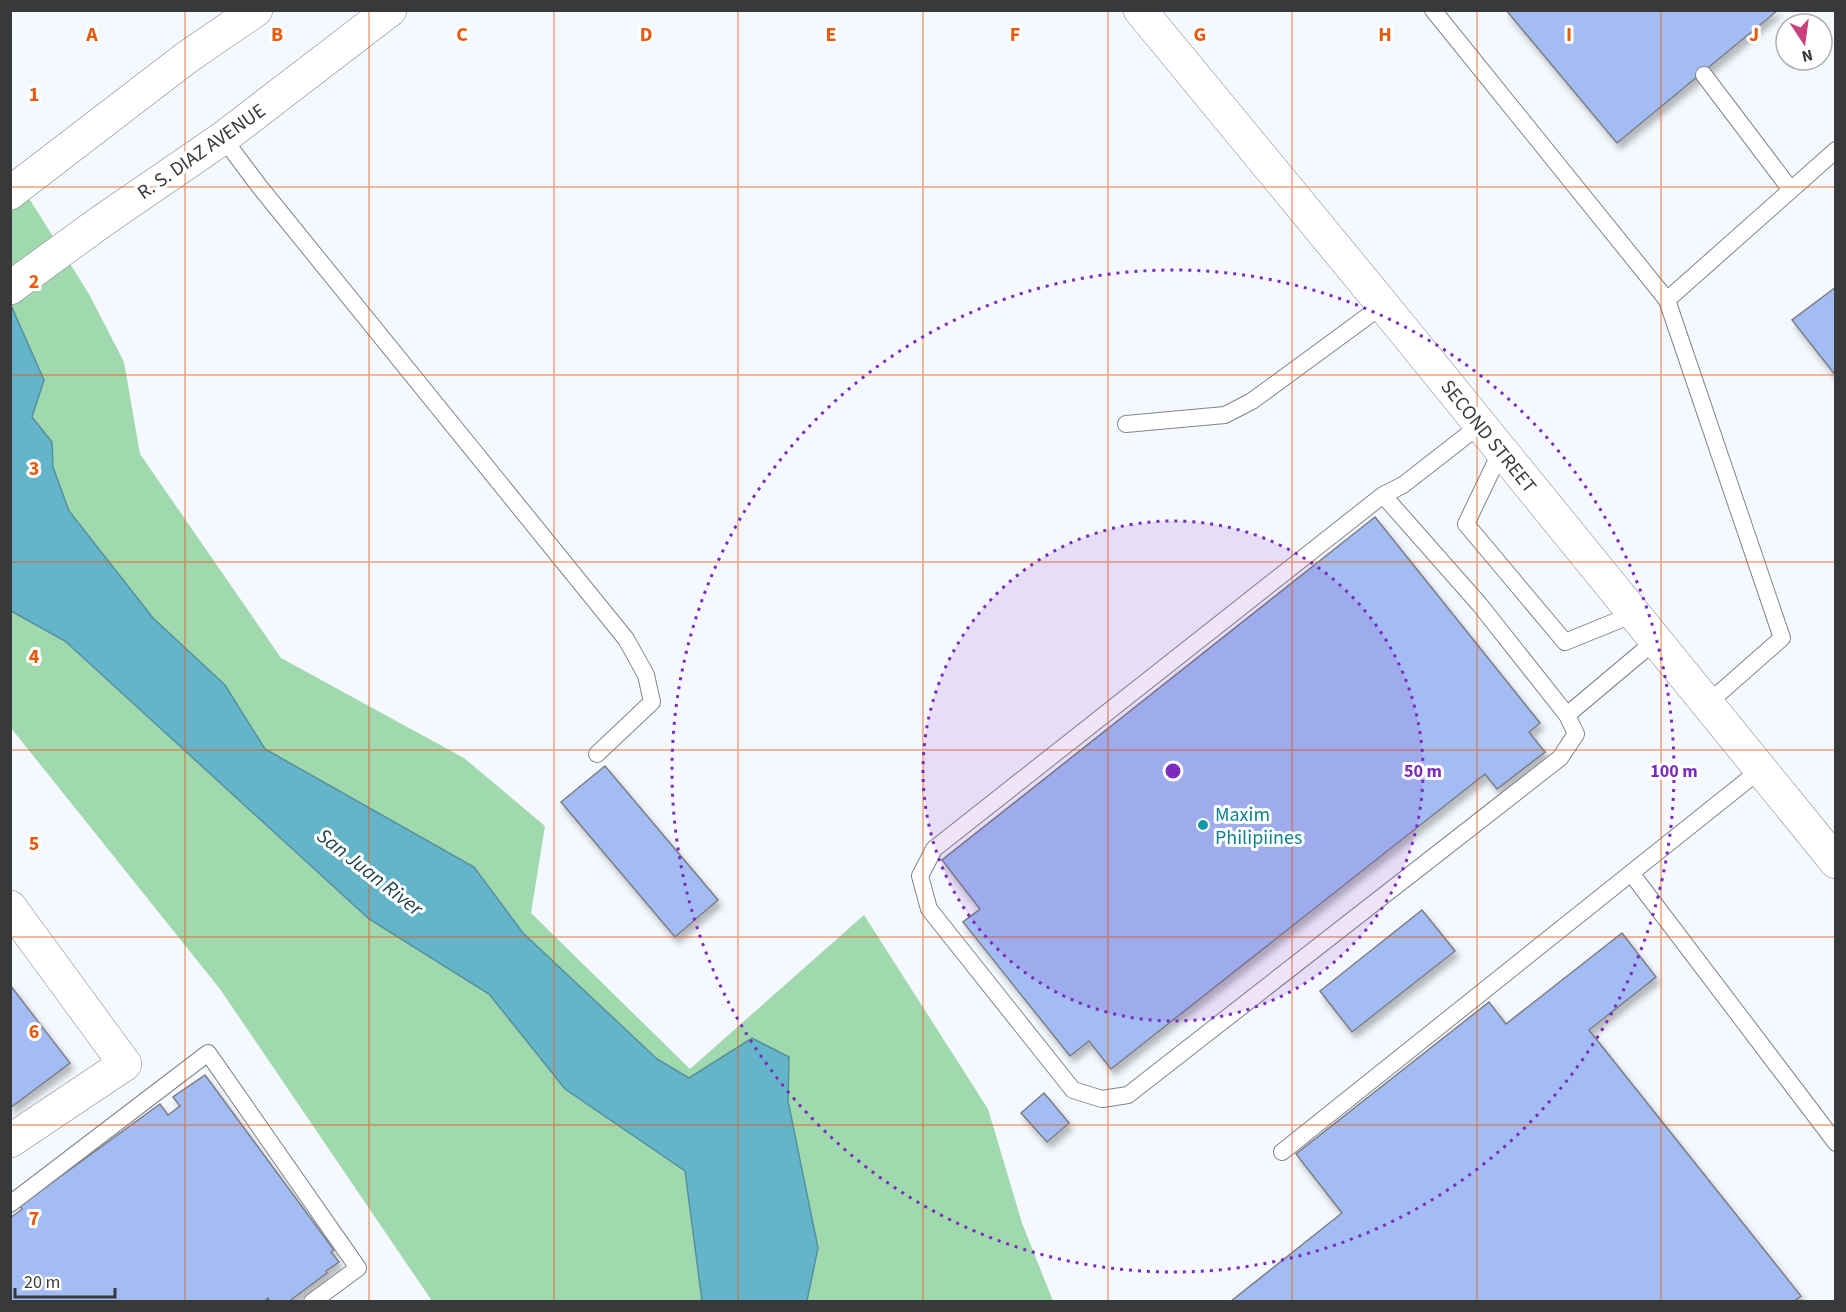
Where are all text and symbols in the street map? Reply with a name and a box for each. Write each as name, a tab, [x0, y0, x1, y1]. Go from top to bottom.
north arrow	[1774, 12, 1834, 72]
text: A	[85, 21, 98, 49]
text: B	[271, 21, 283, 49]
text: C	[456, 21, 468, 49]
text: D	[640, 21, 652, 49]
text: E	[826, 21, 836, 49]
text: F	[1010, 21, 1020, 49]
text: G	[1194, 21, 1206, 49]
text: H	[1378, 21, 1392, 49]
text: I	[1566, 21, 1572, 49]
text: J	[1749, 21, 1759, 49]
text: N	[1799, 44, 1815, 68]
text: 1	[29, 81, 39, 109]
street label: R. S. DIAZ AVENUE	[132, 97, 271, 207]
text: 2	[29, 268, 39, 296]
street label: SECOND STREET	[1434, 374, 1543, 500]
text: 3	[29, 455, 39, 483]
text: 4	[29, 643, 40, 671]
text: 50 m	[1404, 759, 1442, 784]
text: 100 m	[1650, 759, 1698, 784]
centre of rings	[1163, 761, 1183, 781]
place label: Maxim Philipiines	[1215, 801, 1302, 852]
marker: Maxim Philipiines	[1196, 818, 1210, 832]
water label: San Juan River	[311, 821, 430, 924]
text: 5	[29, 830, 39, 858]
text: 6	[29, 1018, 39, 1046]
text: 7	[29, 1205, 39, 1233]
scale bar	[15, 1261, 116, 1299]
text: 20 m	[24, 1270, 60, 1295]

